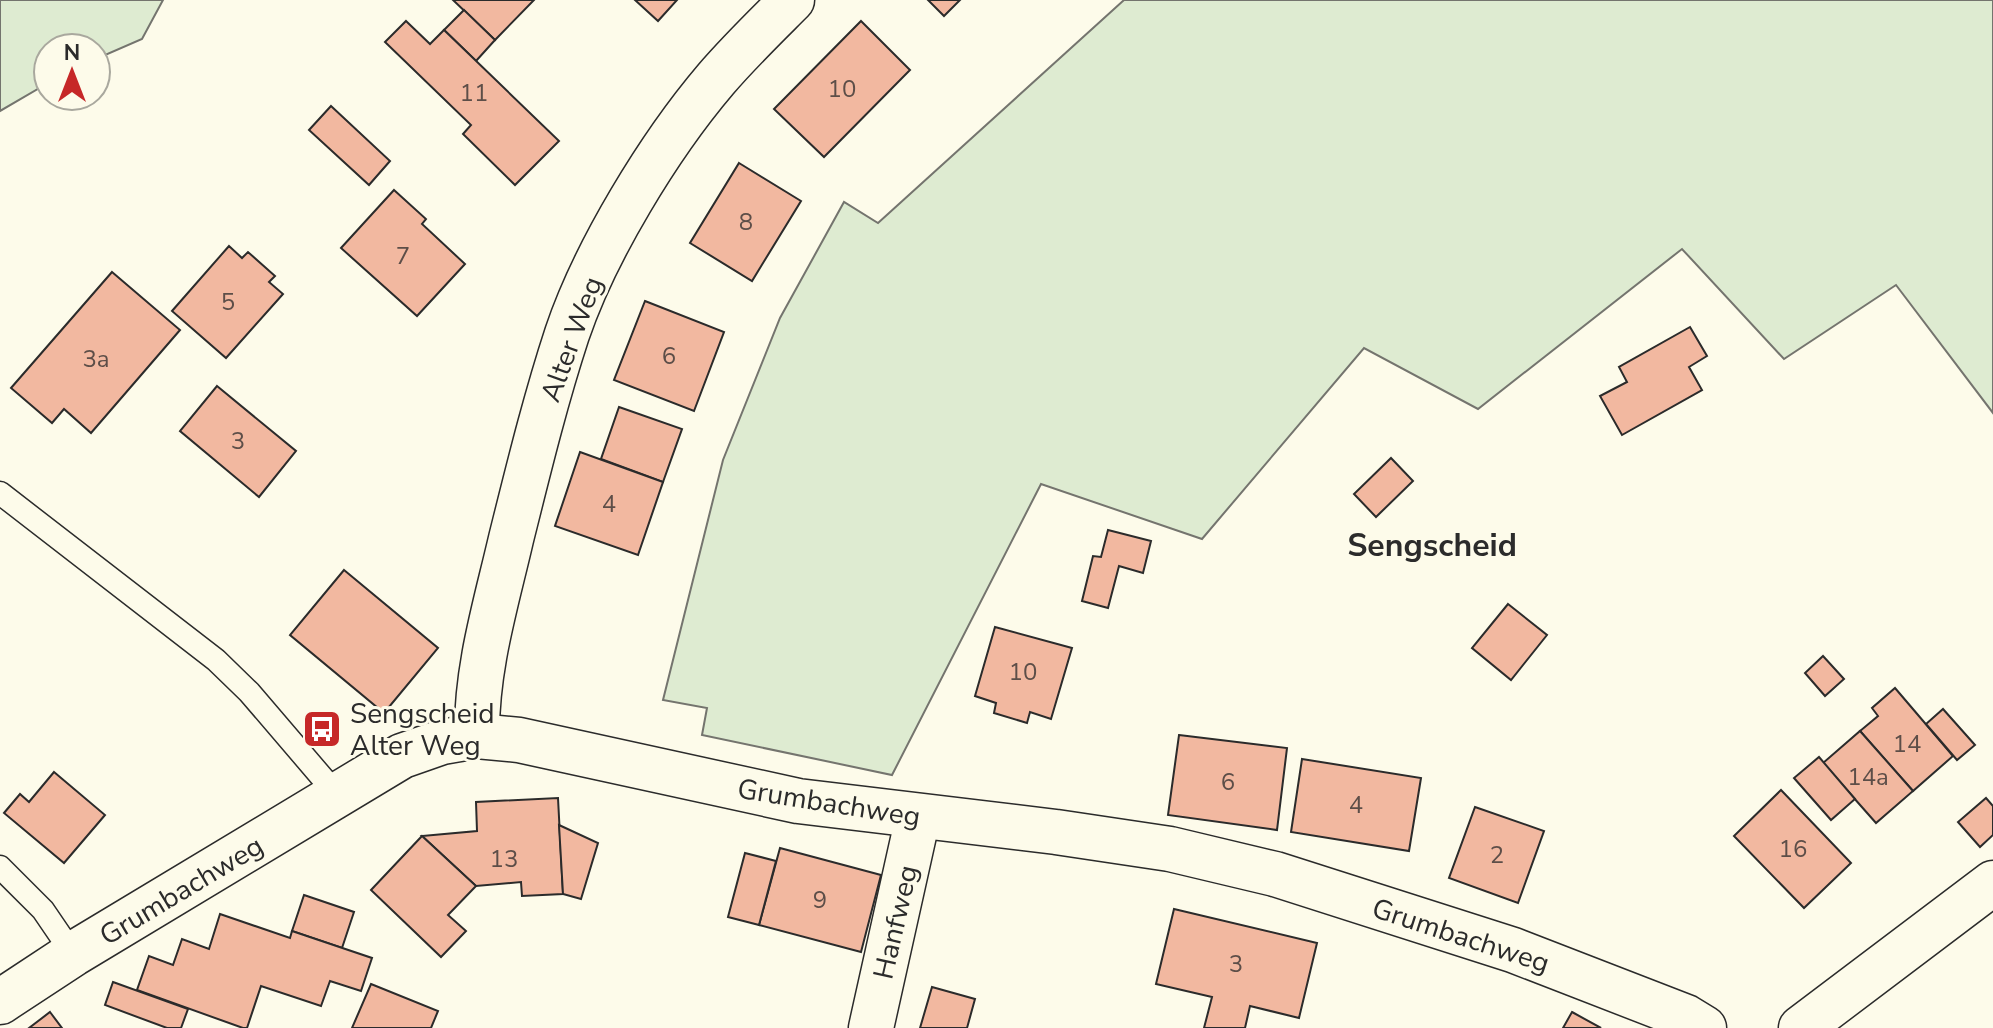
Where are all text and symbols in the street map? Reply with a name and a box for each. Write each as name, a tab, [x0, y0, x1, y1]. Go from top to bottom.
north arrow	[32, 32, 112, 112]
text: N	[64, 38, 80, 68]
house number: 10	[828, 73, 856, 105]
house number: 11	[460, 77, 488, 109]
house number: 8	[739, 206, 753, 238]
house number: 7	[396, 240, 410, 272]
street label: Alter Weg	[532, 271, 612, 407]
house number: 5	[221, 286, 235, 318]
house number: 6	[662, 340, 676, 372]
house number: 3a	[82, 343, 110, 375]
house number: 3	[231, 425, 245, 457]
house number: 4	[602, 488, 616, 520]
district label: Sengscheid	[1347, 524, 1517, 567]
house number: 10	[1009, 656, 1037, 688]
place label: Sengscheid Alter Weg	[350, 695, 494, 765]
bus stop icon: Sengscheid Alter Weg	[301, 708, 343, 750]
house number: 14	[1893, 728, 1921, 760]
house number: 14a	[1847, 761, 1889, 793]
house number: 6	[1221, 766, 1235, 798]
street label: Grumbachweg	[735, 770, 923, 836]
house number: 4	[1349, 789, 1363, 821]
street label: Grumbachweg	[93, 827, 270, 955]
house number: 16	[1779, 833, 1807, 865]
house number: 2	[1490, 839, 1504, 871]
house number: 13	[490, 843, 518, 875]
street label: Hanfweg	[864, 862, 928, 983]
house number: 9	[813, 884, 827, 916]
street label: Grumbachweg	[1367, 889, 1554, 983]
house number: 3	[1229, 948, 1243, 980]

